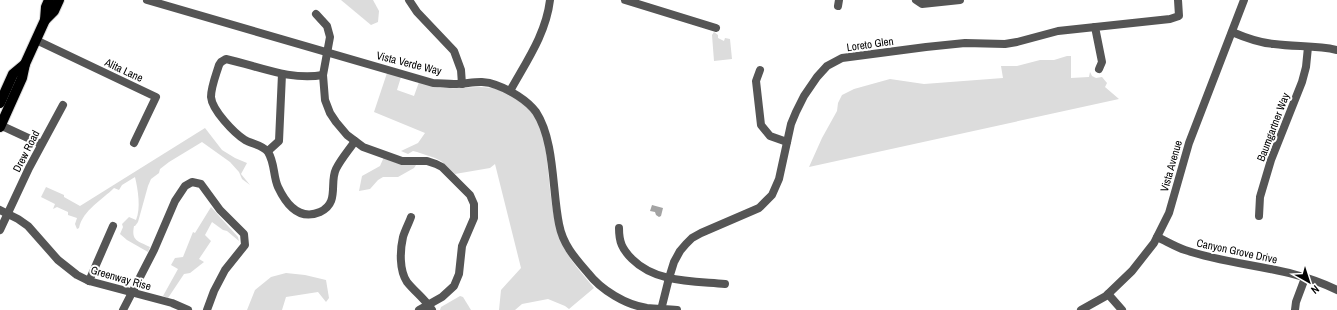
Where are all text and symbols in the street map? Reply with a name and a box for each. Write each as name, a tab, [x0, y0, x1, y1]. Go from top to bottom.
street label: Loreto Glen	[846, 34, 894, 54]
street label: Vista Verde Way	[375, 48, 444, 78]
street label: Alita Lane	[102, 55, 145, 85]
street label: Baumgartner Way	[1253, 90, 1293, 163]
street label: Drew Road	[10, 128, 42, 174]
street label: Vista Avenue	[1157, 139, 1185, 193]
street label: Canyon Grove Drive	[1195, 236, 1279, 266]
north arrow	[1289, 262, 1329, 302]
street label: Greenway Rise	[89, 263, 153, 293]
text: N	[1308, 282, 1322, 297]

